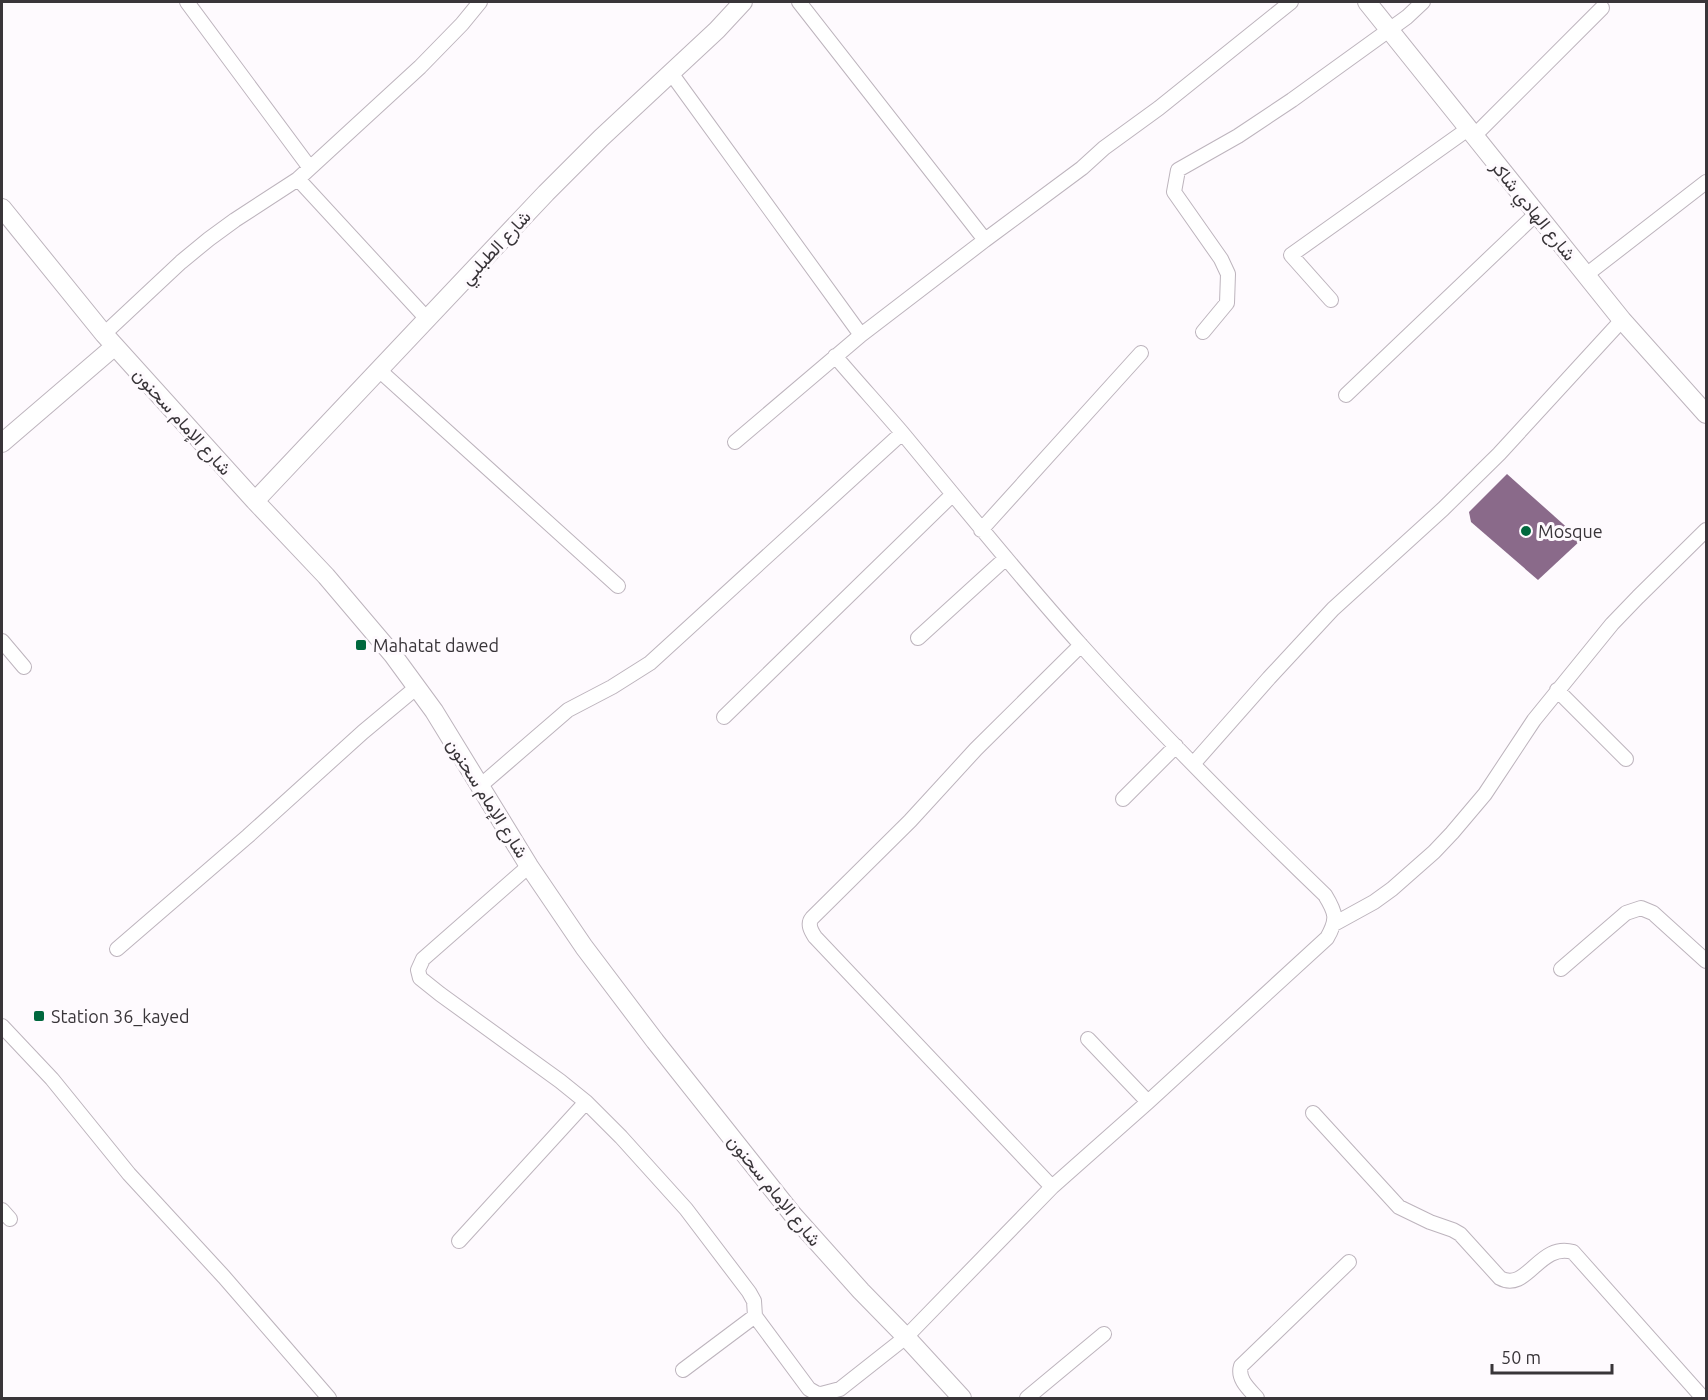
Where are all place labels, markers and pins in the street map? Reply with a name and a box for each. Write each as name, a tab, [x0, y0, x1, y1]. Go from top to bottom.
place label: Mosque	[1538, 521, 1603, 541]
marker: Mosque	[1519, 524, 1533, 538]
place label: Mahatat dawed	[373, 635, 499, 655]
marker: Mahatat dawed	[354, 638, 368, 652]
place label: Station 36_kayed	[51, 1006, 190, 1027]
marker: Station 36_kayed	[32, 1009, 46, 1023]

